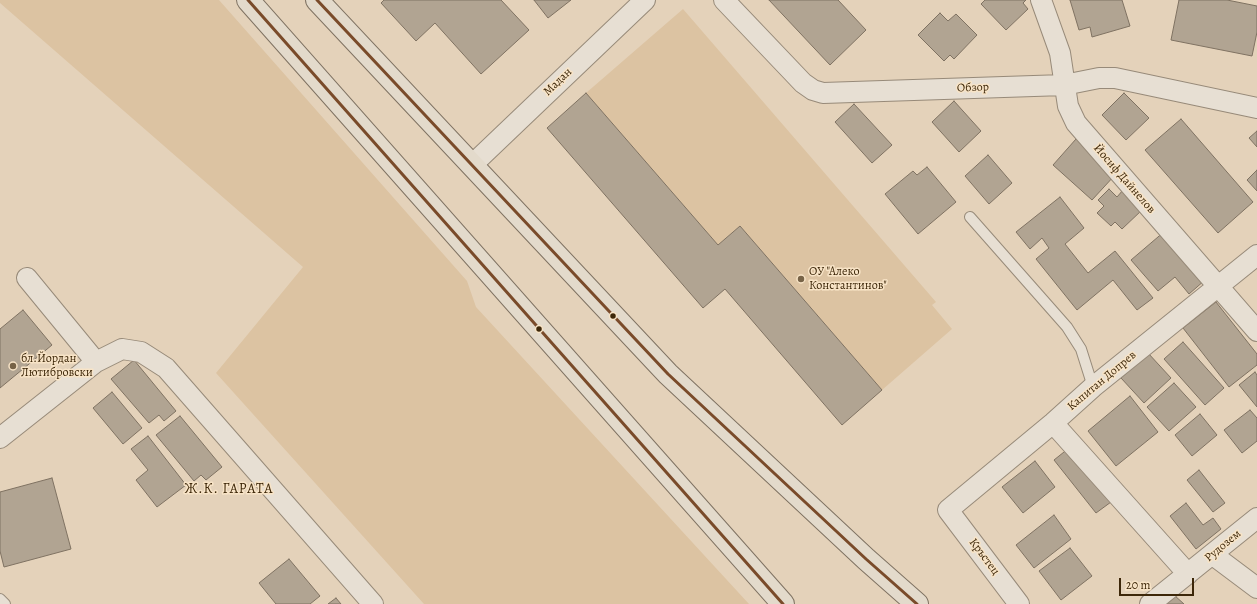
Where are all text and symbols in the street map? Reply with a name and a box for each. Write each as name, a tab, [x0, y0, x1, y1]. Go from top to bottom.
street label: Мадан	[541, 65, 575, 99]
street label: Обзор	[957, 80, 989, 96]
street label: Йосиф Дайнелов	[1090, 141, 1158, 217]
place label: ОУ "Алеко Константинов"	[809, 265, 887, 293]
marker: ОУ "Алеко Константинов"	[796, 274, 806, 284]
unlabelled marker	[608, 311, 618, 321]
unlabelled marker	[534, 324, 544, 334]
street label: Капитан Допрев	[1065, 348, 1139, 414]
place label: бл.Йордан Лютибровски	[21, 352, 93, 380]
marker: бл.Йордан Лютибровски	[8, 361, 18, 371]
district label: Ж.К. ГАРАТА	[185, 482, 273, 498]
street label: Рудозем	[1202, 527, 1244, 565]
street label: Кръстец	[966, 536, 1002, 578]
scale bar	[1121, 570, 1196, 596]
text: 20 m	[1126, 577, 1150, 593]

